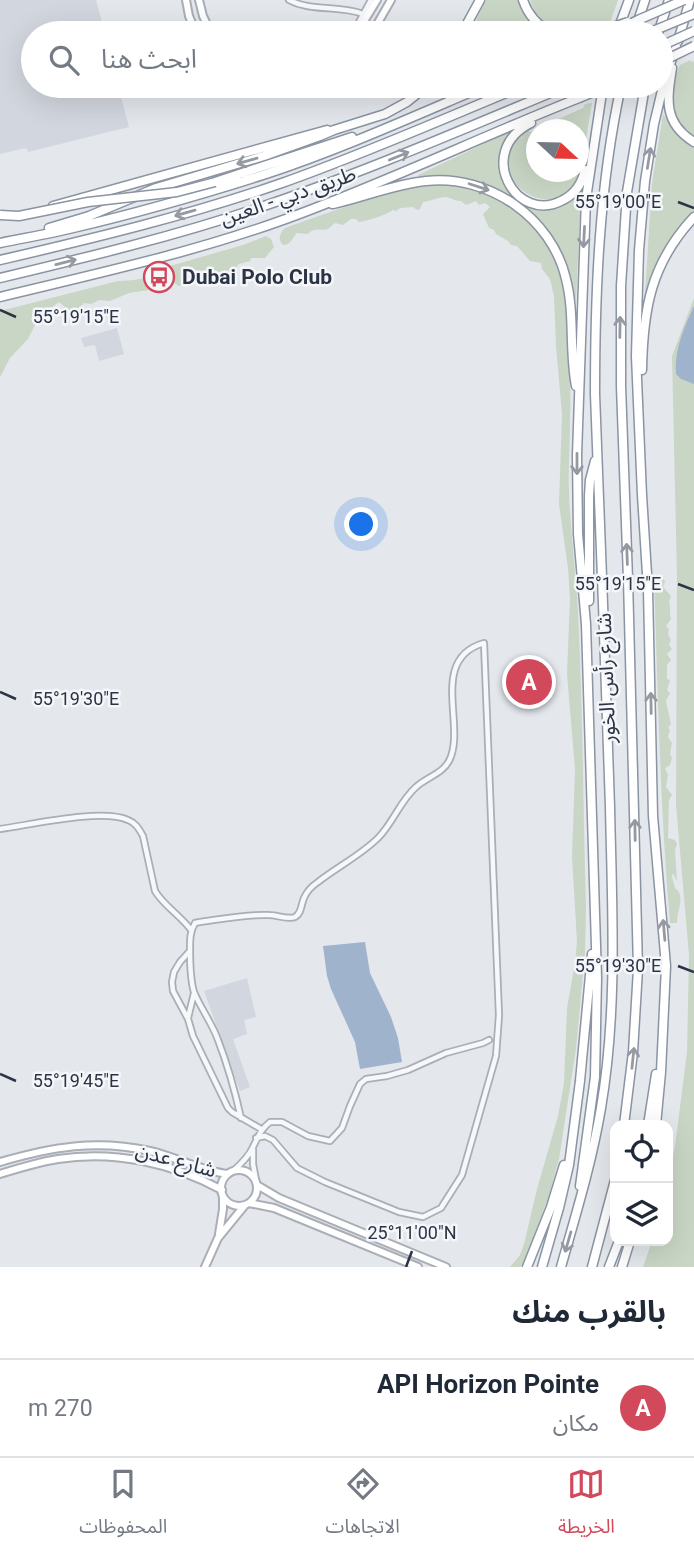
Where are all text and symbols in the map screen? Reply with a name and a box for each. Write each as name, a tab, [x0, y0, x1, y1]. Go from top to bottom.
search box	[21, 21, 673, 98]
icon: search	[45, 41, 83, 79]
text: ابحث هنا	[101, 44, 197, 74]
north arrow	[526, 119, 589, 182]
one-way arrow	[643, 147, 656, 170]
one-way arrow	[388, 148, 410, 161]
one-way arrow	[236, 156, 258, 169]
street label: طريق دبي - العين	[217, 161, 360, 234]
one-way arrow	[467, 182, 489, 194]
text: 55°19'00"E	[575, 191, 661, 212]
one-way arrow	[174, 208, 196, 221]
one-way arrow	[577, 225, 590, 248]
one-way arrow	[54, 255, 77, 268]
bus stop icon: Dubai Polo Club	[142, 260, 176, 294]
place label: Dubai Polo Club	[182, 265, 332, 289]
text: 55°19'15"E	[33, 306, 119, 327]
one-way arrow	[614, 315, 627, 338]
one-way arrow	[570, 453, 584, 476]
your location	[344, 507, 378, 541]
one-way arrow	[621, 543, 634, 566]
text: 55°19'15"E	[575, 573, 661, 594]
street label: شارع رأس الخور	[591, 612, 623, 745]
pin: A	[506, 656, 552, 708]
text: 55°19'30"E	[33, 688, 119, 709]
one-way arrow	[644, 692, 657, 715]
one-way arrow	[628, 819, 642, 842]
one-way arrow	[657, 919, 670, 942]
text: 55°19'30"E	[575, 955, 661, 976]
one-way arrow	[626, 1047, 639, 1069]
text: 55°19'45"E	[33, 1070, 119, 1091]
map controls	[610, 1120, 673, 1246]
button: locate	[610, 1120, 673, 1183]
street label: شارع عدن	[132, 1138, 219, 1185]
button: layers	[610, 1183, 673, 1246]
text: 25°11'00"N	[367, 1222, 457, 1243]
one-way arrow	[561, 1231, 574, 1253]
text: بالقرب منك	[512, 1294, 666, 1329]
text: API Horizon Pointe	[377, 1369, 599, 1399]
text: 270 m	[28, 1395, 93, 1422]
text: A	[635, 1395, 651, 1422]
text: مكان	[553, 1410, 599, 1437]
tab: المحفوظات	[79, 1465, 167, 1547]
tab: الاتجاهات	[326, 1465, 400, 1547]
tab: الخريطة	[558, 1465, 615, 1547]

